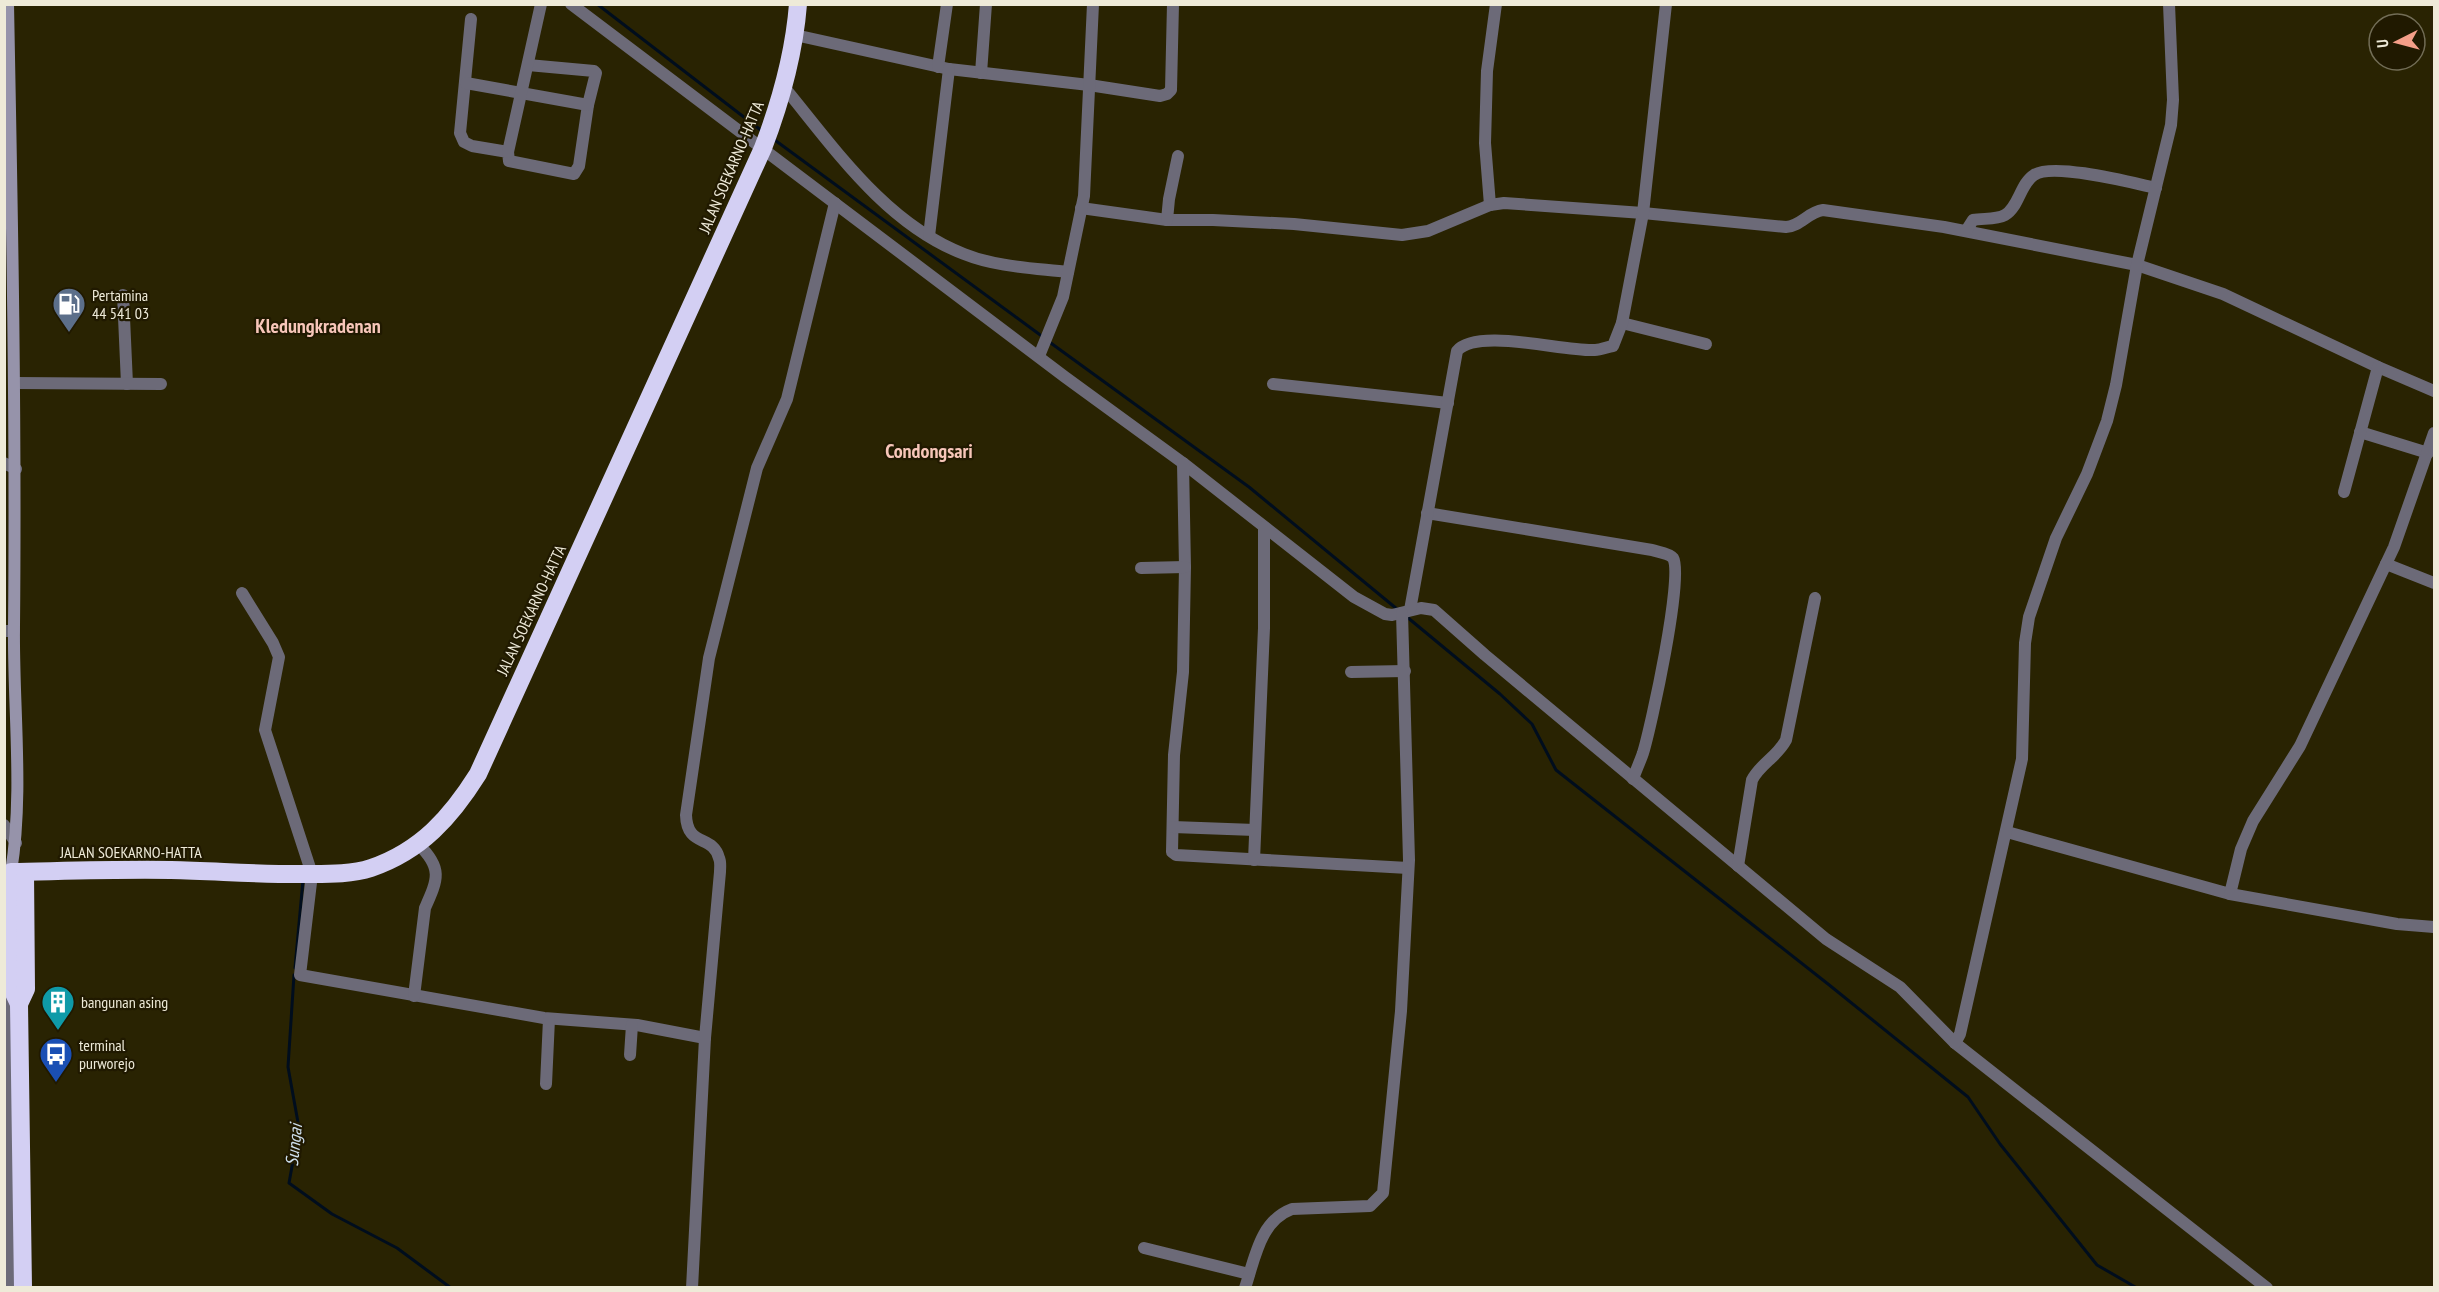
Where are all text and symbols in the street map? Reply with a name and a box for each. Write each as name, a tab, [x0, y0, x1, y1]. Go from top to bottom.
north arrow	[2367, 12, 2427, 72]
text: U	[2372, 38, 2392, 49]
street label: JALAN SOEKARNO-HATTA	[694, 98, 768, 237]
place label: Pertamina 44 541 03	[92, 285, 149, 323]
fuel station icon: Pertamina 44 541 03	[51, 286, 87, 333]
district label: Kledungkradenan	[255, 313, 381, 339]
district label: Condongsari	[885, 438, 973, 464]
street label: JALAN SOEKARNO-HATTA	[492, 541, 570, 679]
street label: JALAN SOEKARNO-HATTA	[59, 842, 202, 862]
building icon: bangunan asing	[40, 984, 76, 1031]
place label: bangunan asing	[81, 992, 168, 1012]
place label: terminal purworejo	[79, 1035, 135, 1073]
bus stop icon: terminal purworejo	[38, 1036, 74, 1083]
water label: Sungai	[280, 1121, 307, 1167]

